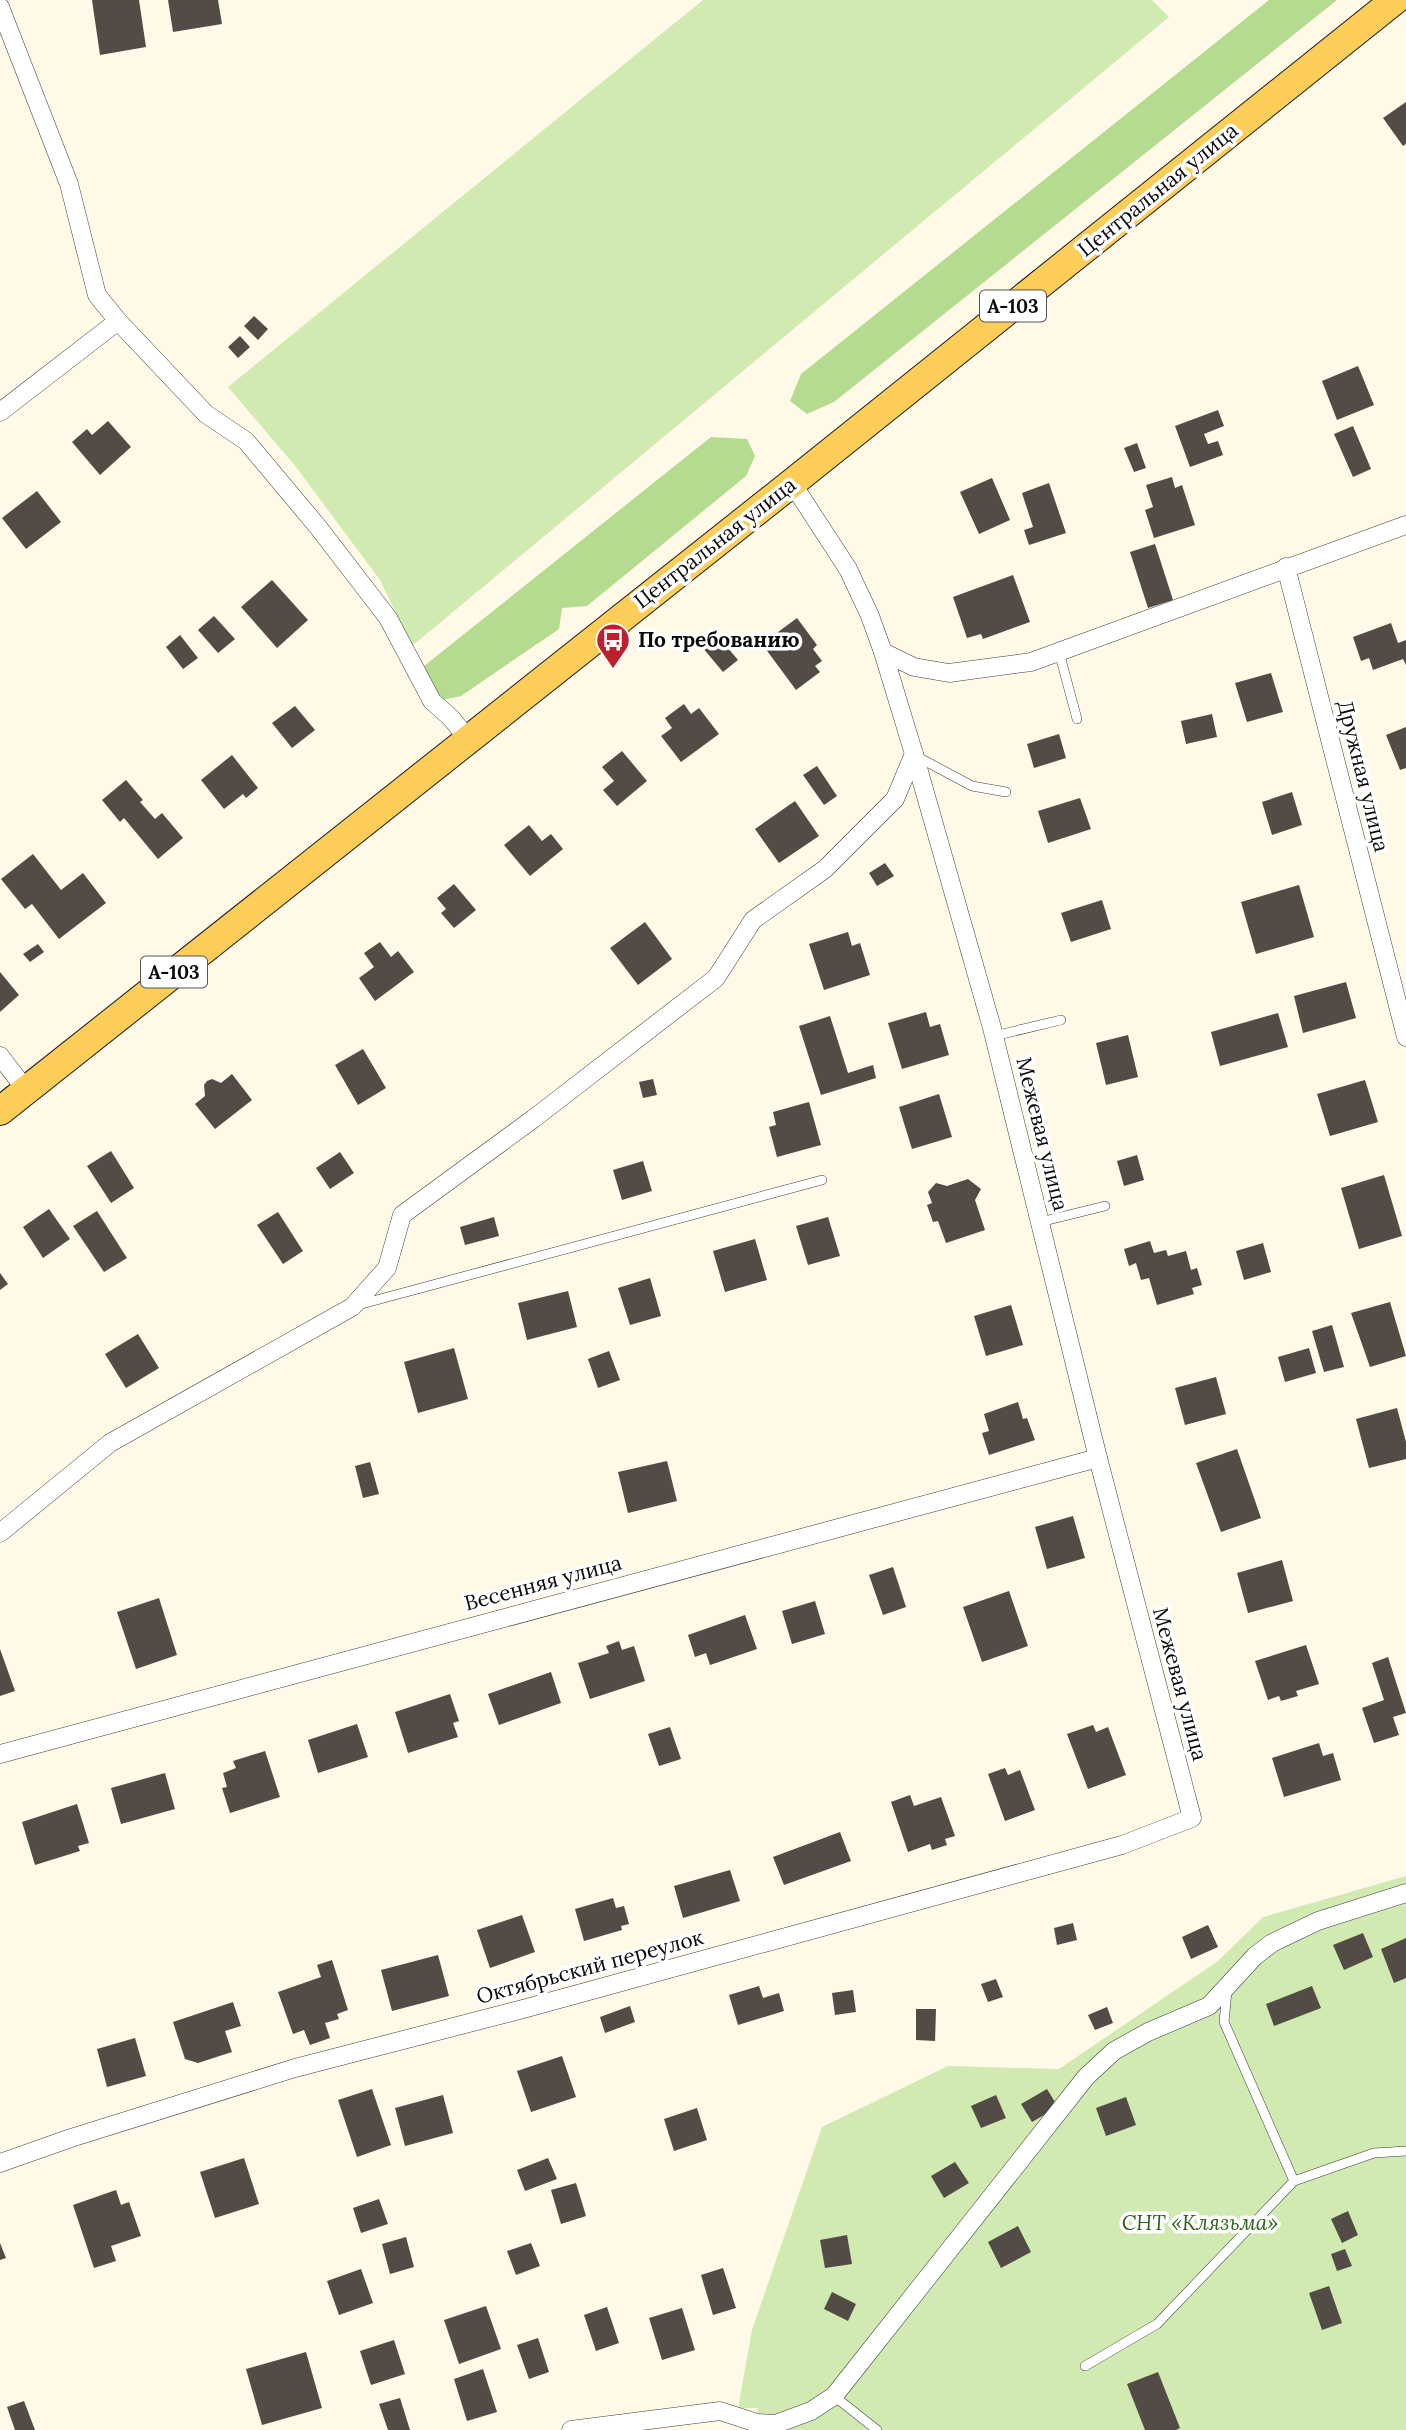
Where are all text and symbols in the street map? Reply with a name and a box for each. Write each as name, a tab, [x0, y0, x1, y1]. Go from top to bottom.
street label: Центральная улица	[1072, 117, 1243, 262]
road number: А-103	[980, 290, 1046, 322]
street label: Центральная улица	[628, 471, 801, 614]
bus stop icon: По требованию	[594, 621, 632, 670]
place label: По требованию	[638, 626, 799, 653]
street label: Дружная улица	[1332, 697, 1395, 855]
road number: А-103	[141, 956, 207, 988]
street label: Межевая улица	[1010, 1054, 1075, 1214]
street label: Весенняя улица	[461, 1549, 625, 1616]
street label: Межевая улица	[1147, 1604, 1214, 1764]
street label: Октябрьский переулок	[473, 1923, 707, 2010]
park label: СНТ «Клязьма»	[1122, 2209, 1278, 2236]

